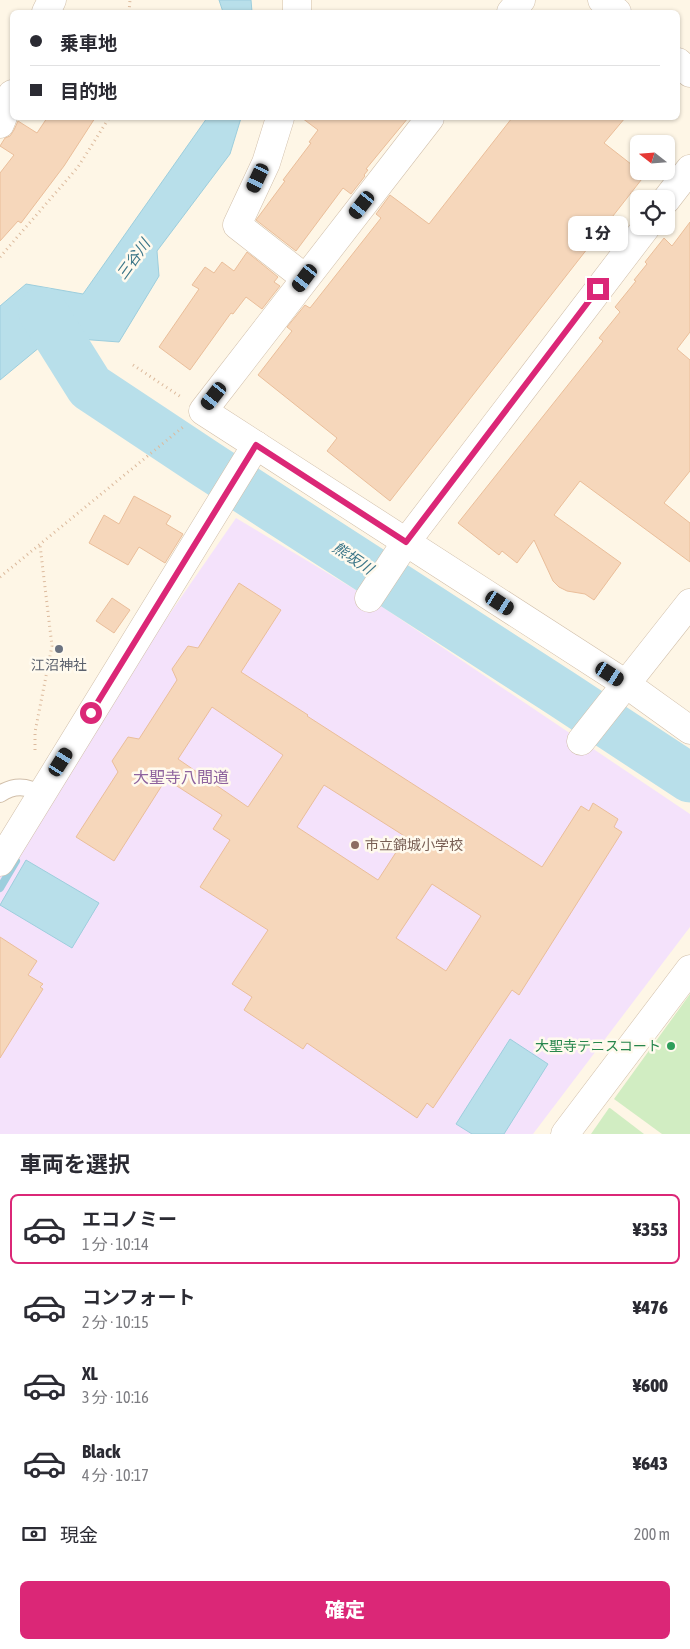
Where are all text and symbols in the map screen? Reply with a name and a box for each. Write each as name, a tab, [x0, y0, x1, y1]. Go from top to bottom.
text: 乗車地	[60, 32, 117, 54]
text: 目的地	[60, 80, 117, 102]
north arrow	[630, 135, 675, 180]
map controls	[630, 135, 675, 235]
car	[244, 161, 271, 195]
car	[346, 189, 377, 221]
button: locate	[630, 190, 675, 235]
callout: 1 分	[568, 216, 628, 252]
text: 1 分	[585, 224, 611, 242]
water label: 三谷川	[113, 234, 154, 282]
car	[289, 262, 320, 294]
route end	[587, 278, 609, 300]
car	[198, 380, 229, 412]
water label: 熊坂川	[329, 539, 378, 578]
car	[483, 589, 516, 617]
marker: 江沼神社	[53, 643, 65, 655]
place label: 江沼神社	[31, 657, 87, 673]
car	[593, 660, 626, 688]
route start	[80, 702, 102, 724]
car	[46, 745, 75, 779]
district label: 大聖寺八間道	[133, 768, 229, 786]
place label: 市立錦城小学校	[365, 837, 463, 853]
marker: 市立錦城小学校	[349, 839, 361, 851]
place label: 大聖寺テニスコート	[535, 1038, 661, 1054]
marker: 大聖寺テニスコート	[665, 1040, 677, 1052]
text: 車両を選択	[20, 1151, 130, 1177]
icon: car	[22, 1207, 67, 1252]
text: エコノミー	[82, 1208, 177, 1230]
text: ¥353	[633, 1218, 668, 1240]
text: 1 分 · 10:14	[82, 1235, 149, 1253]
icon: car	[22, 1285, 67, 1330]
text: コンフォート	[82, 1286, 195, 1308]
text: ¥476	[633, 1296, 668, 1318]
text: 2 分 · 10:15	[82, 1313, 149, 1331]
text: XL	[82, 1362, 98, 1384]
icon: car	[22, 1363, 67, 1408]
text: ¥600	[633, 1374, 668, 1396]
text: 3 分 · 10:16	[82, 1388, 149, 1406]
text: Black	[82, 1440, 120, 1462]
icon: car	[22, 1441, 67, 1486]
text: ¥643	[633, 1452, 668, 1474]
text: 4 分 · 10:17	[82, 1466, 149, 1484]
icon: cash	[20, 1520, 48, 1548]
text: 現金	[60, 1524, 98, 1546]
text: 200 m	[634, 1525, 670, 1543]
button: 確定	[20, 1581, 670, 1639]

